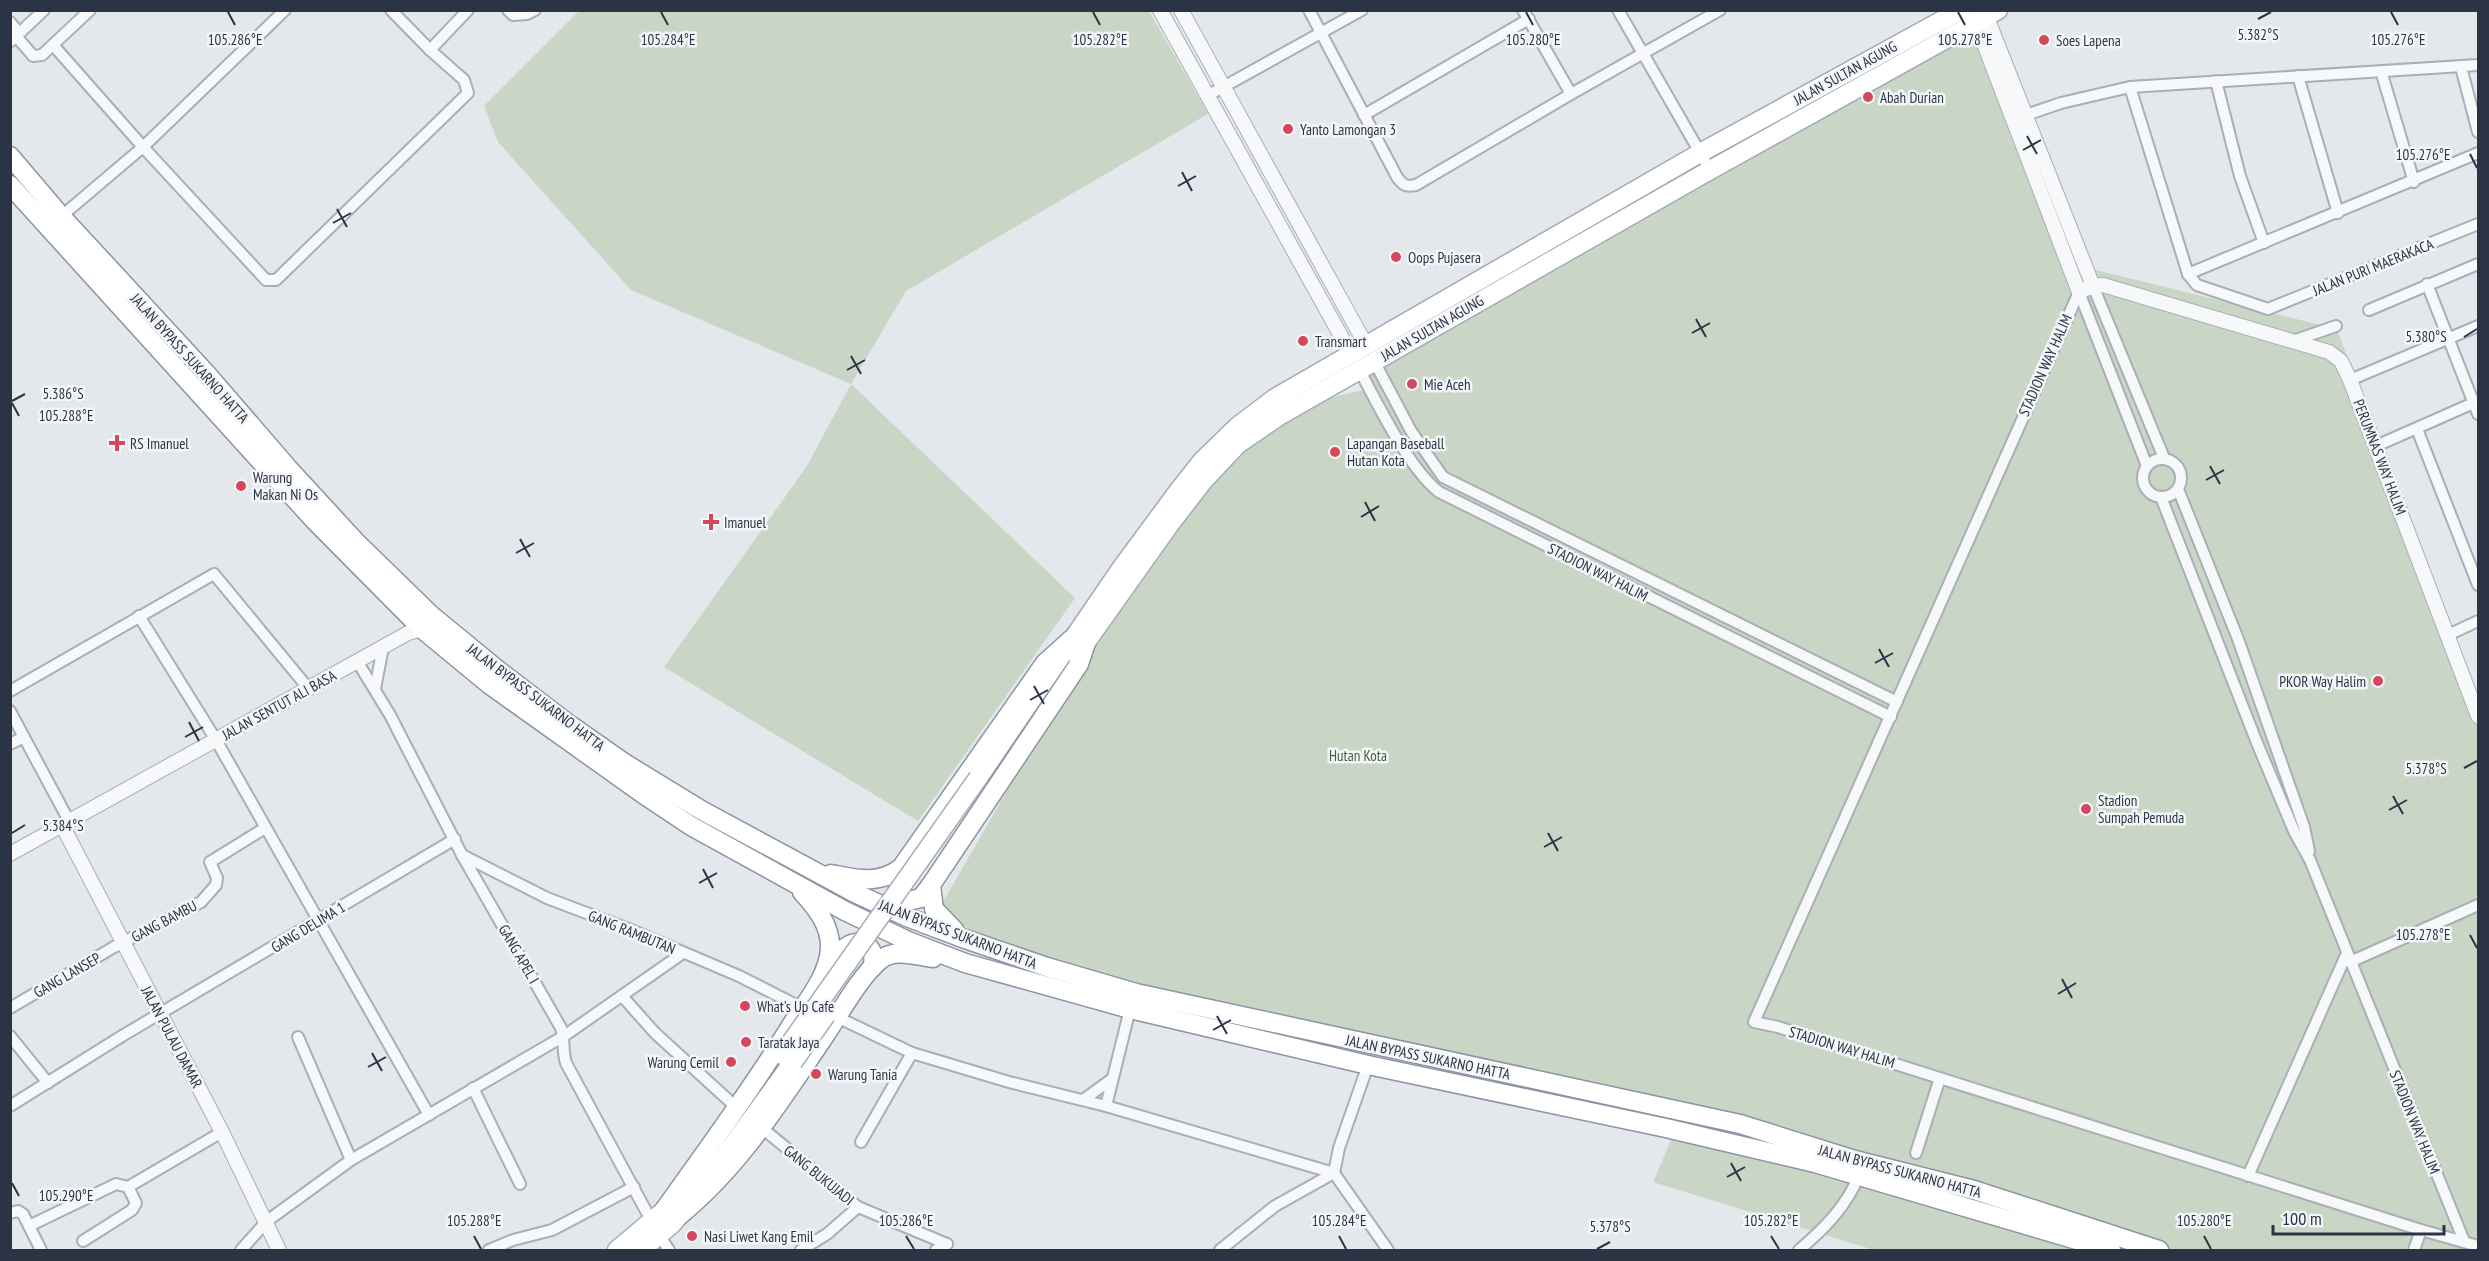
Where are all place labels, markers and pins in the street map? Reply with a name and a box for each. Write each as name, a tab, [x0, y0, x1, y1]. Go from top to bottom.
place label: Soes Lapena	[2056, 31, 2121, 50]
marker: Soes Lapena	[2037, 33, 2051, 47]
place label: Abah Durian	[1880, 88, 1944, 107]
marker: Abah Durian	[1861, 90, 1875, 104]
place label: Yanto Lamongan 3	[1300, 120, 1396, 139]
marker: Yanto Lamongan 3	[1281, 122, 1295, 136]
place label: Oops Pujasera	[1408, 248, 1481, 267]
marker: Oops Pujasera	[1389, 250, 1403, 264]
place label: Transmart	[1315, 332, 1367, 351]
marker: Transmart	[1296, 334, 1310, 348]
place label: Mie Aceh	[1424, 375, 1471, 394]
marker: Mie Aceh	[1405, 377, 1419, 391]
marker: RS Imanuel	[108, 434, 126, 452]
place label: RS Imanuel	[130, 434, 189, 453]
place label: Lapangan Baseball Hutan Kota	[1347, 434, 1445, 470]
marker: Lapangan Baseball Hutan Kota	[1328, 445, 1342, 459]
place label: Warung Makan Ni Os	[253, 468, 318, 504]
marker: Warung Makan Ni Os	[234, 479, 248, 493]
marker: Imanuel	[702, 513, 720, 531]
place label: Imanuel	[724, 513, 767, 532]
place label: PKOR Way Halim	[2279, 672, 2366, 691]
marker: PKOR Way Halim	[2371, 674, 2385, 688]
place label: Stadion Sumpah Pemuda	[2098, 791, 2184, 827]
marker: Stadion Sumpah Pemuda	[2079, 802, 2093, 816]
place label: What's Up Cafe	[757, 997, 834, 1016]
marker: What's Up Cafe	[738, 999, 752, 1013]
place label: Taratak Jaya	[758, 1033, 820, 1052]
marker: Taratak Jaya	[739, 1035, 753, 1049]
place label: Warung Cemil	[647, 1053, 719, 1072]
marker: Warung Cemil	[724, 1055, 738, 1069]
place label: Warung Tania	[828, 1065, 897, 1084]
marker: Warung Tania	[809, 1067, 823, 1081]
place label: Nasi Liwet Kang Emil	[704, 1227, 814, 1246]
marker: Nasi Liwet Kang Emil	[685, 1229, 699, 1243]

